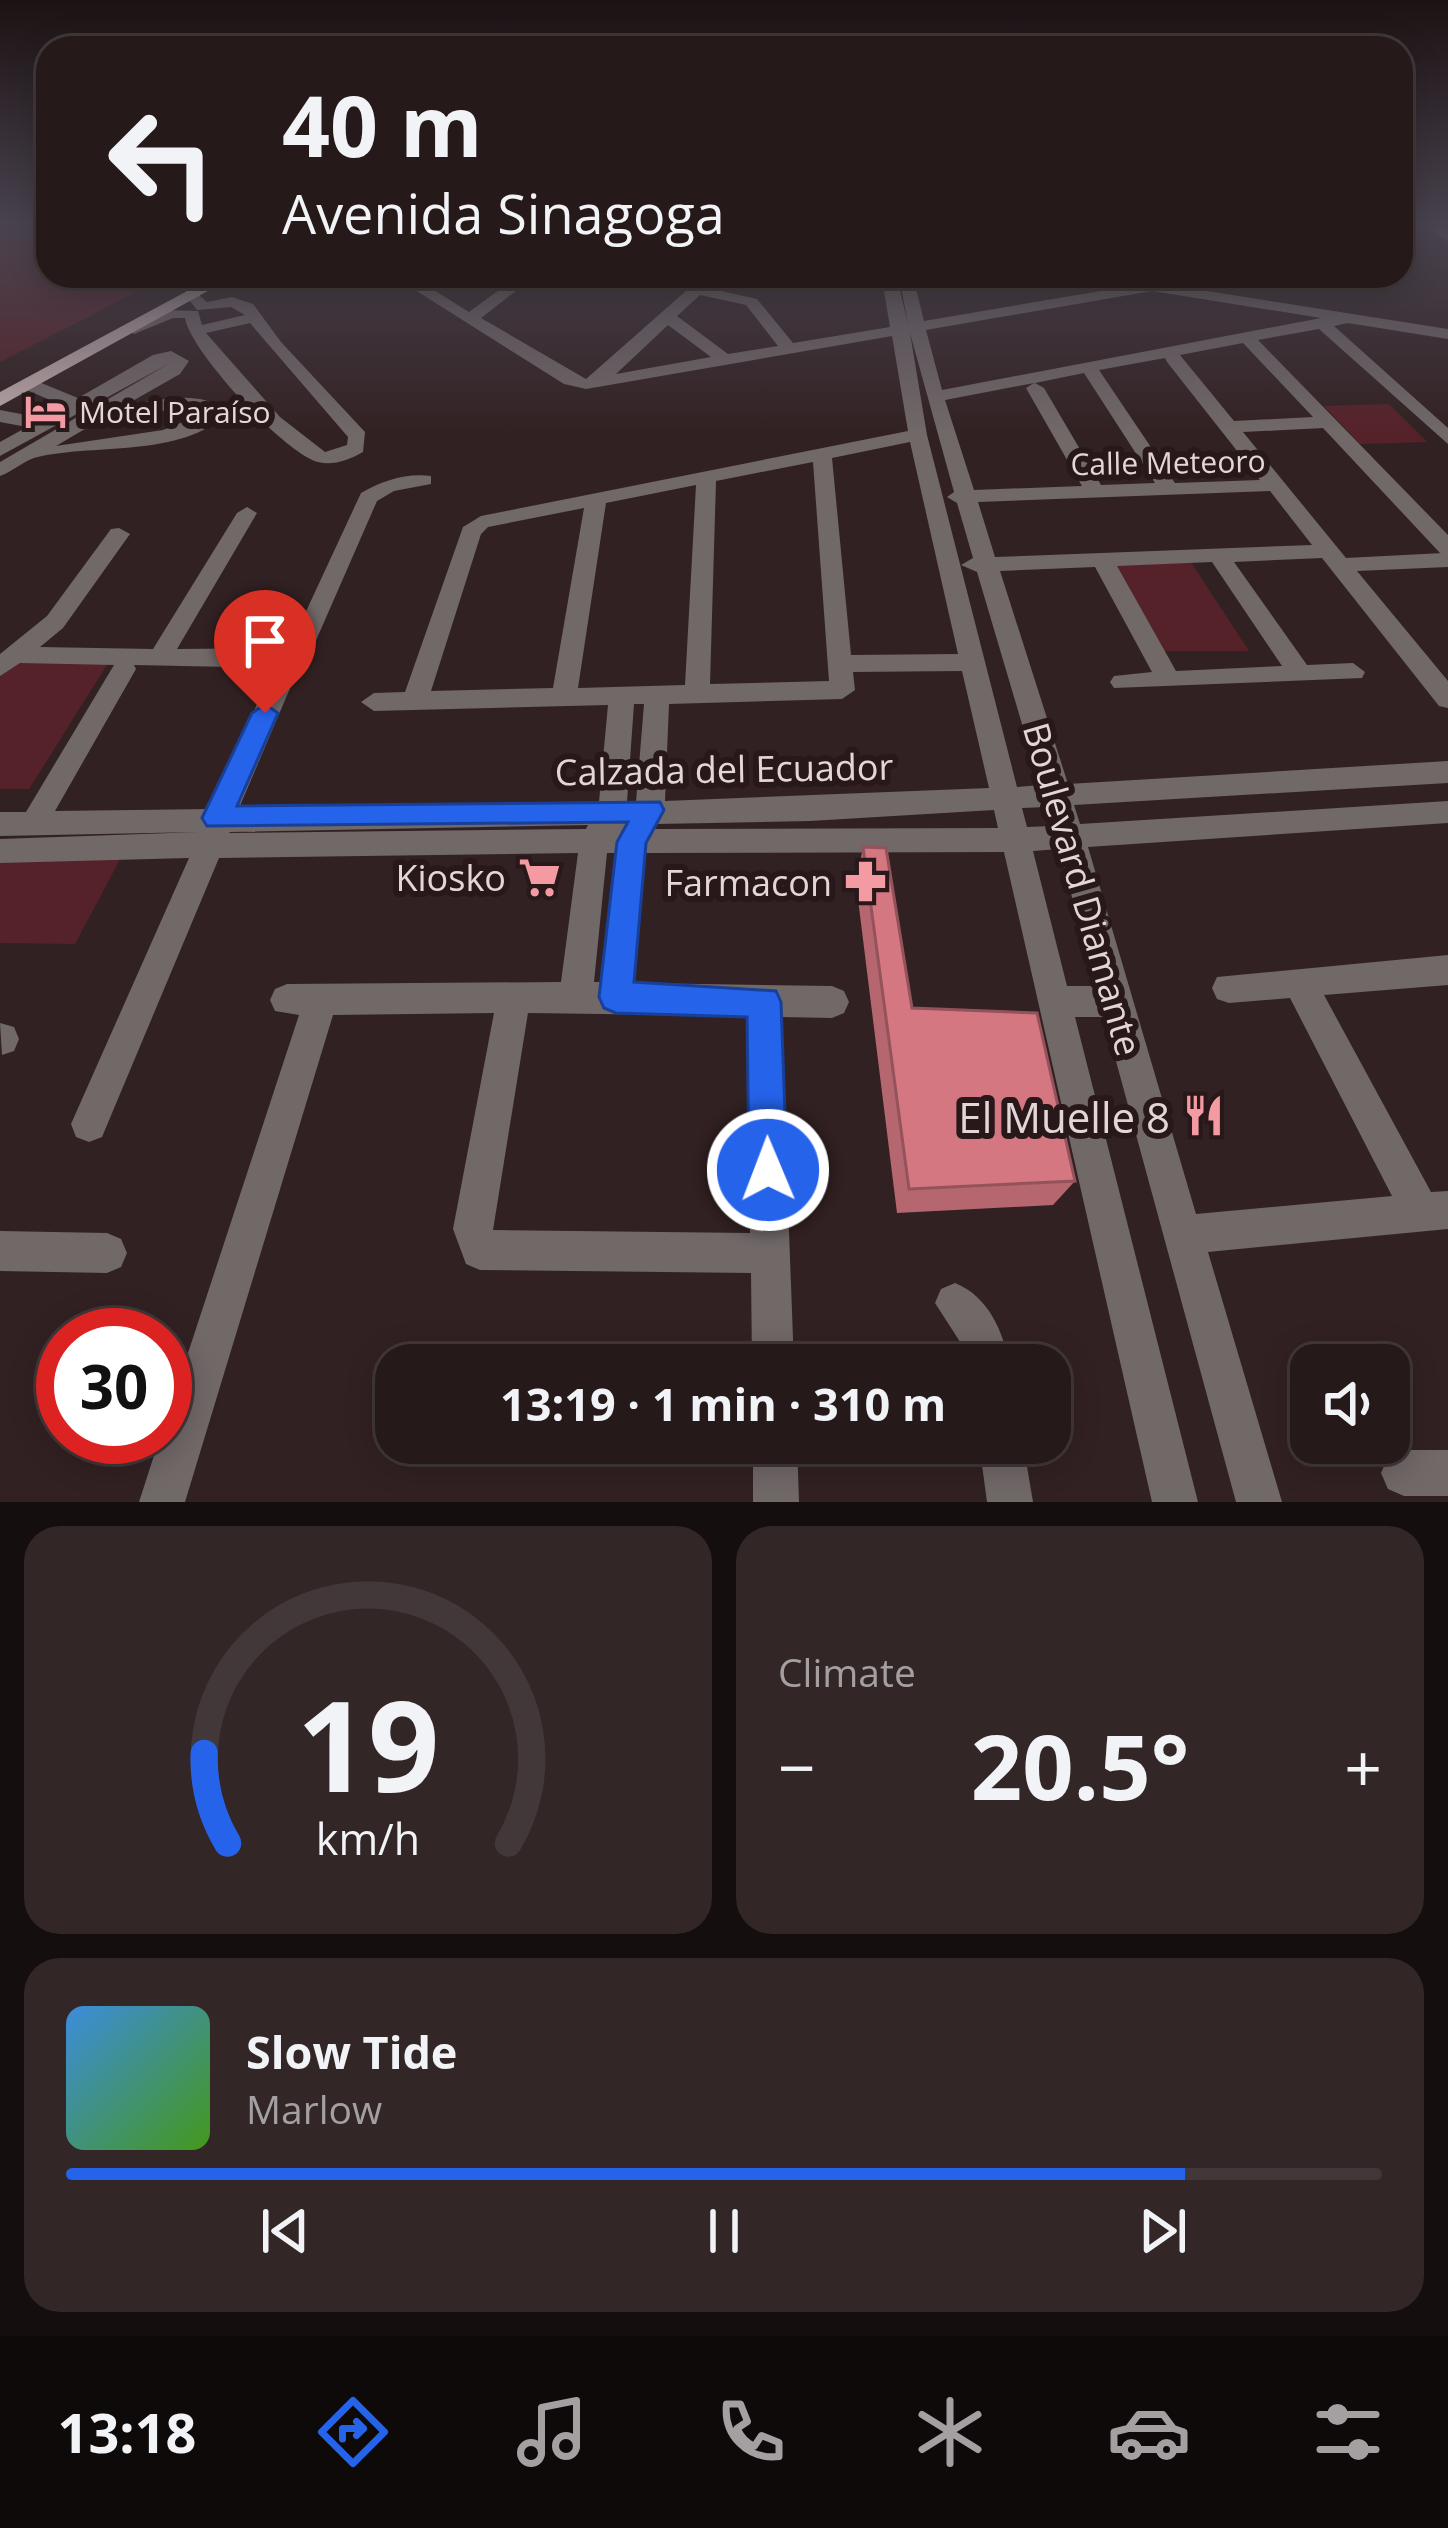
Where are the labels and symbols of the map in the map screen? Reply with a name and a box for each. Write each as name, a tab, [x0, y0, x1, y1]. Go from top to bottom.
hotel icon: Motel Paraíso	[22, 388, 68, 434]
place label: Motel Paraíso	[79, 391, 271, 432]
street label: Calle Meteoro	[1070, 440, 1266, 484]
pin	[214, 590, 316, 713]
street label: Boulevard Diamante	[1012, 717, 1154, 1061]
street label: Calzada del Ecuador	[554, 742, 894, 796]
place label: Kiosko	[395, 853, 506, 902]
supermarket icon: Kiosko	[517, 854, 563, 900]
place label: Farmacon	[664, 858, 832, 907]
pharmacy icon: Farmacon	[843, 859, 889, 905]
place label: El Muelle 8	[958, 1088, 1170, 1145]
restaurant icon: El Muelle 8	[1181, 1093, 1227, 1139]
position arrow	[705, 1107, 831, 1233]
speed limit sign: 30	[36, 1308, 192, 1464]

